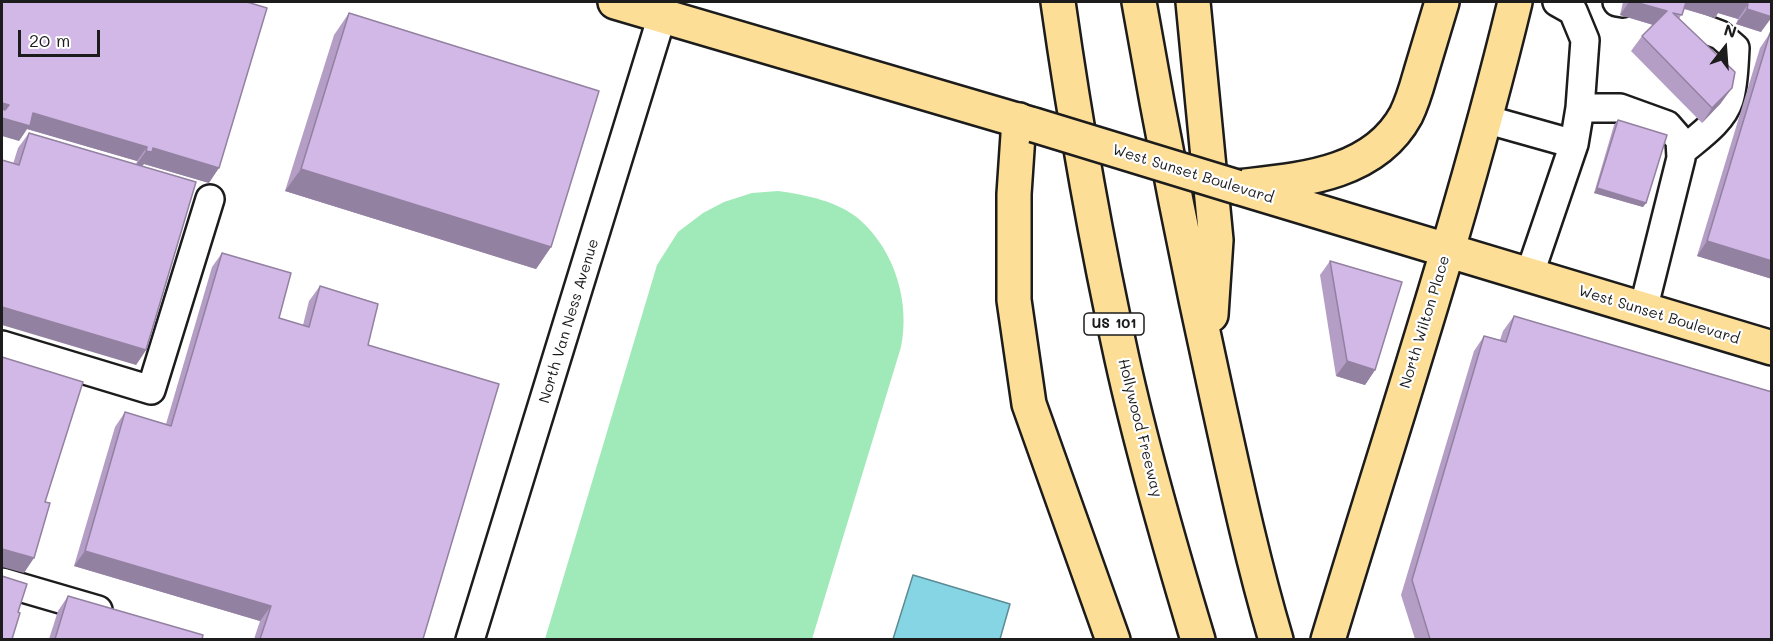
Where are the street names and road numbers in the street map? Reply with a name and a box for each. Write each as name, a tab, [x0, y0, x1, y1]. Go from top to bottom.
street label: West Sunset Boulevard	[1110, 141, 1276, 207]
street label: North Van Ness Avenue	[535, 237, 603, 405]
street label: North Wilton Place	[1396, 253, 1454, 391]
street label: West Sunset Boulevard	[1576, 282, 1742, 348]
road number: US 101	[1084, 313, 1144, 335]
street label: Hollywood Freeway	[1114, 357, 1166, 499]

